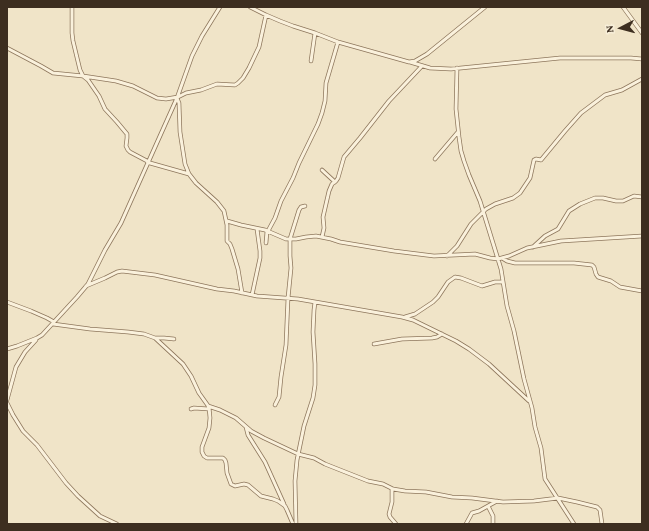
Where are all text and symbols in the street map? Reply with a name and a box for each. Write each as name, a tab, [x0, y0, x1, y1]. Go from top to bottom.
north arrow	[601, 8, 641, 48]
text: N	[603, 25, 615, 34]

